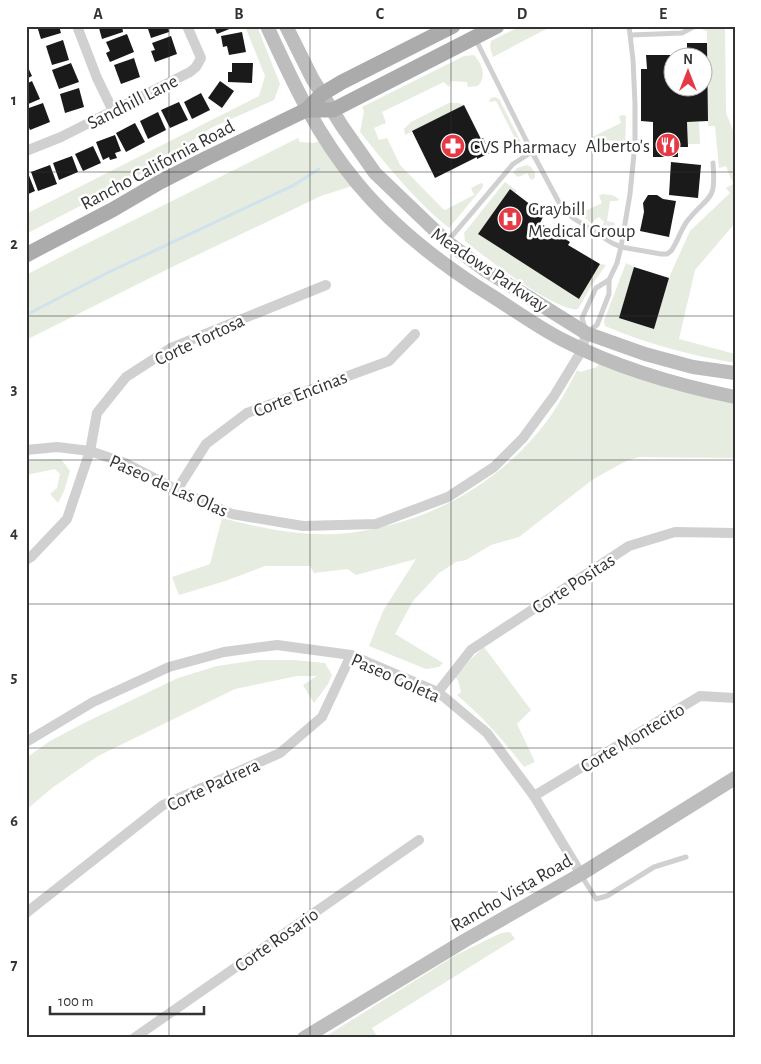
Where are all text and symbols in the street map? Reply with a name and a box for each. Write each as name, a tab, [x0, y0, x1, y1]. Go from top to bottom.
text: A	[93, 6, 103, 22]
text: B	[234, 6, 244, 22]
text: C	[376, 6, 385, 22]
text: D	[517, 6, 528, 22]
text: E	[659, 6, 667, 22]
north arrow	[664, 48, 714, 98]
text: N	[683, 53, 693, 67]
street label: Sandhill Lane	[84, 71, 181, 133]
text: 1	[11, 92, 17, 108]
street label: Rancho California Road	[78, 117, 238, 214]
restaurant icon: Alberto's	[655, 132, 681, 158]
pharmacy icon: CVS Pharmacy	[440, 133, 466, 159]
place label: Alberto's	[585, 137, 650, 156]
place label: CVS Pharmacy	[470, 138, 576, 157]
place label: Graybill Medical Group	[528, 200, 635, 241]
hospital icon: Graybill Medical Group	[497, 206, 523, 232]
street label: Meadows Parkway	[427, 224, 551, 316]
text: 2	[10, 236, 18, 252]
street label: Corte Tortosa	[152, 311, 248, 369]
street label: Corte Encinas	[251, 368, 350, 421]
text: 3	[11, 381, 18, 397]
street label: Paseo de Las Olas	[106, 452, 231, 521]
text: 4	[10, 525, 18, 541]
street label: Corte Positas	[529, 551, 619, 618]
street label: Paseo Goleta	[348, 650, 443, 706]
text: 5	[11, 669, 18, 685]
street label: Corte Montecito	[577, 700, 688, 777]
street label: Corte Padrera	[164, 756, 263, 815]
text: 6	[10, 813, 18, 829]
street label: Rancho Vista Road	[448, 851, 576, 936]
street label: Corte Rosario	[232, 905, 322, 976]
text: 7	[11, 957, 18, 973]
scale bar	[50, 984, 204, 1016]
text: 100 m	[58, 994, 93, 1009]

